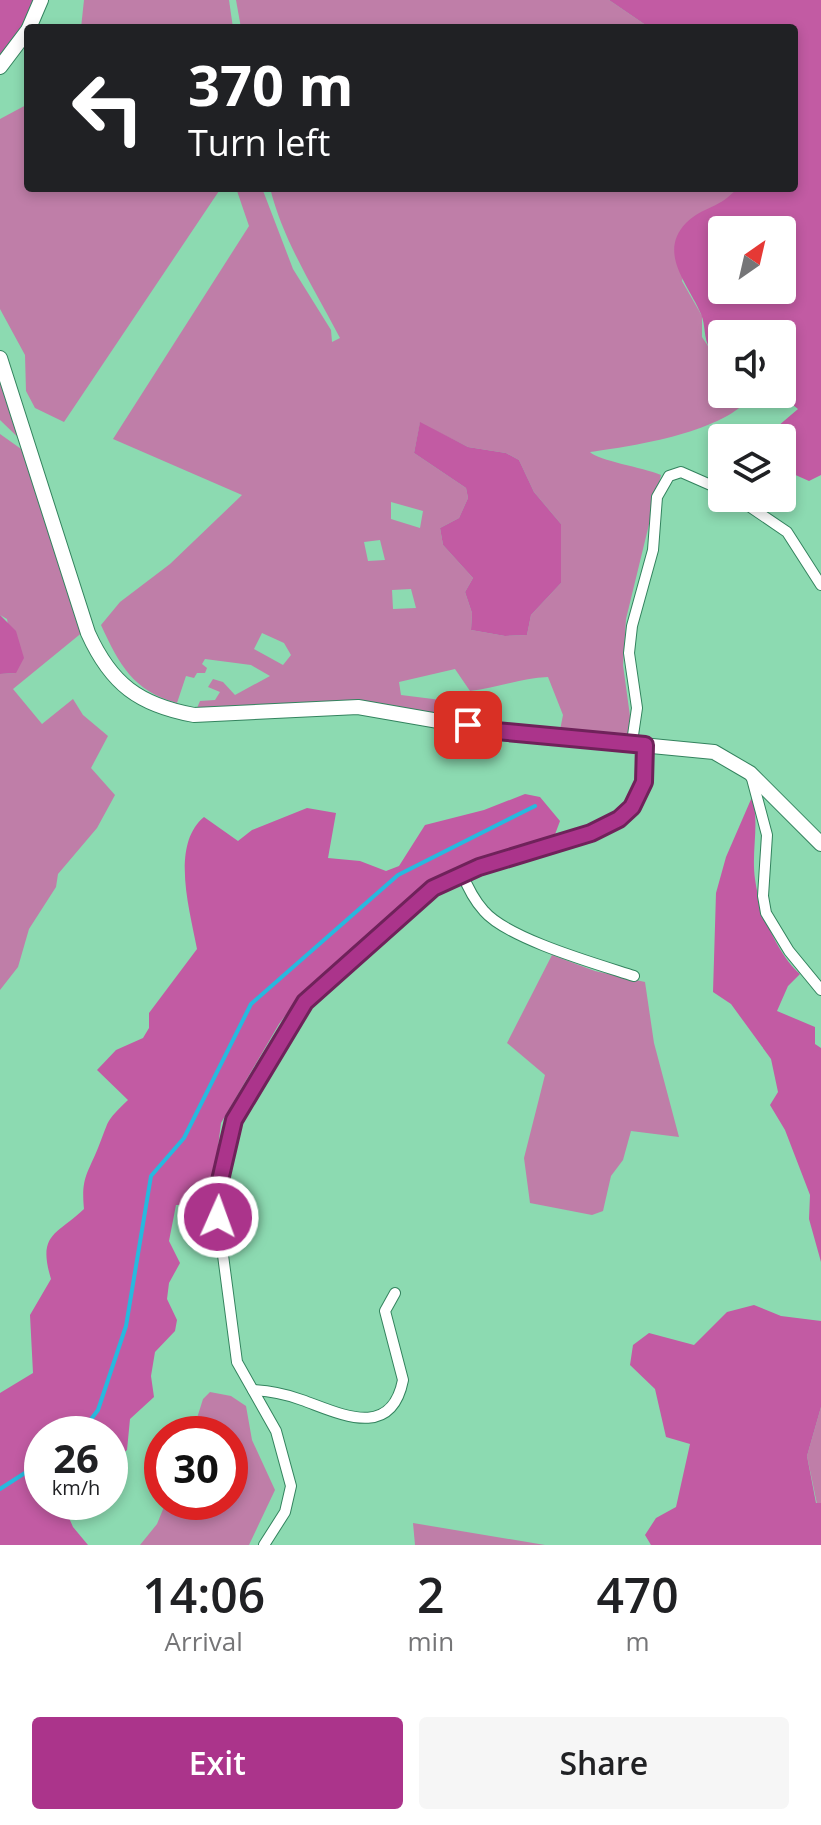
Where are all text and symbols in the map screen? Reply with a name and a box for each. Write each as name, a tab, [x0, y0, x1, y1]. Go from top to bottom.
text: 370 m	[188, 46, 354, 122]
icon: left	[56, 56, 160, 160]
text: Turn left	[188, 118, 330, 167]
north arrow	[708, 216, 796, 304]
map controls	[708, 216, 796, 512]
button: sound	[708, 320, 796, 408]
button: layers	[708, 424, 796, 512]
pin	[434, 691, 502, 759]
icon: arrive	[446, 703, 490, 747]
position arrow	[176, 1175, 260, 1259]
speed limit sign: 30	[144, 1416, 248, 1520]
text: 26	[53, 1430, 99, 1485]
text: km/h	[52, 1474, 100, 1501]
text: 14:06	[142, 1562, 265, 1627]
text: 2	[417, 1562, 445, 1627]
text: 470	[596, 1562, 679, 1627]
text: Arrival	[165, 1623, 243, 1659]
text: min	[408, 1623, 454, 1659]
text: m	[626, 1623, 650, 1659]
button: Exit	[32, 1717, 403, 1809]
button: Share	[419, 1717, 789, 1809]

